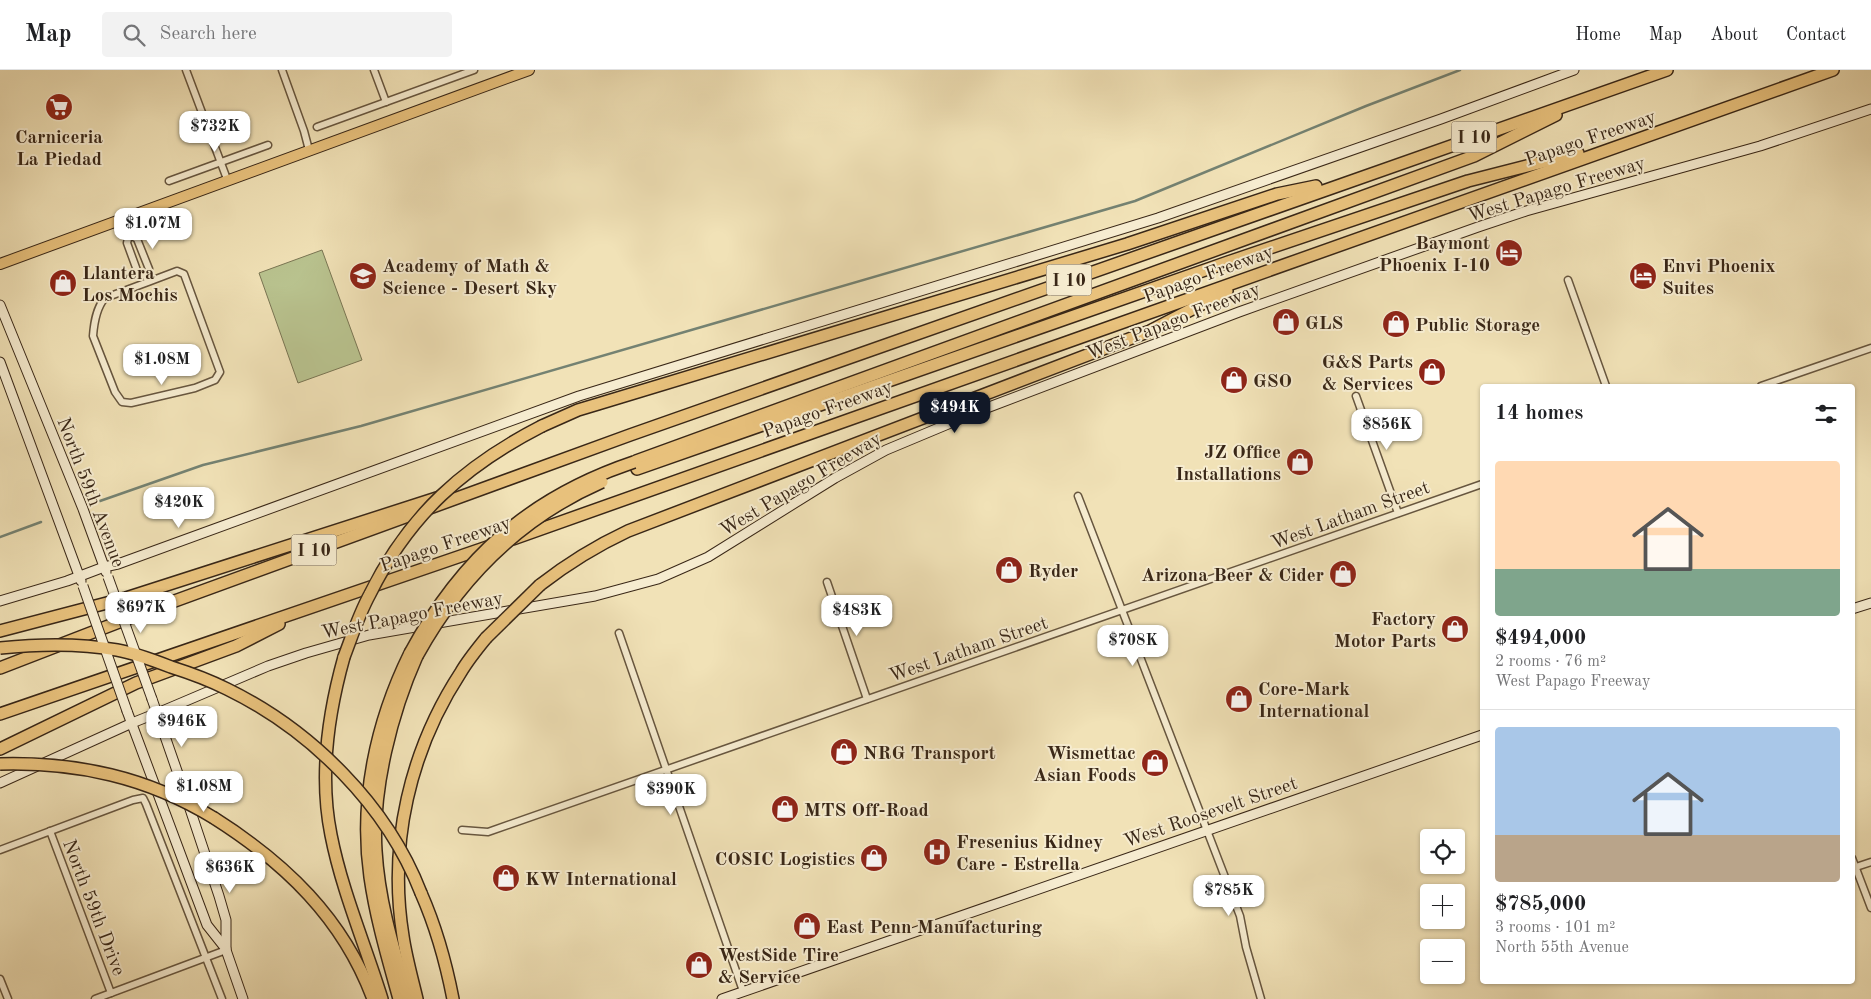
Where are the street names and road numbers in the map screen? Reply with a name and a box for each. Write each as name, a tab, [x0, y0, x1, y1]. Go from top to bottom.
street label: Papago Freeway	[1523, 108, 1659, 171]
road number: I 10	[1452, 122, 1496, 152]
street label: West Papago Freeway	[1466, 154, 1648, 226]
street label: Papago Freeway	[1141, 243, 1277, 308]
road number: I 10	[1046, 264, 1092, 296]
street label: West Papago Freeway	[1084, 280, 1263, 364]
street label: Papago Freeway	[760, 378, 896, 443]
street label: North 59th Avenue	[52, 415, 127, 570]
street label: West Papago Freeway	[717, 429, 885, 541]
street label: West Latham Street	[1269, 479, 1432, 554]
street label: Papago Freeway	[378, 514, 514, 577]
road number: I 10	[292, 534, 336, 566]
street label: West Papago Freeway	[320, 590, 505, 643]
street label: West Latham Street	[887, 614, 1051, 686]
street label: West Roosevelt Street	[1122, 775, 1300, 852]
street label: North 59th Drive	[58, 837, 127, 979]

